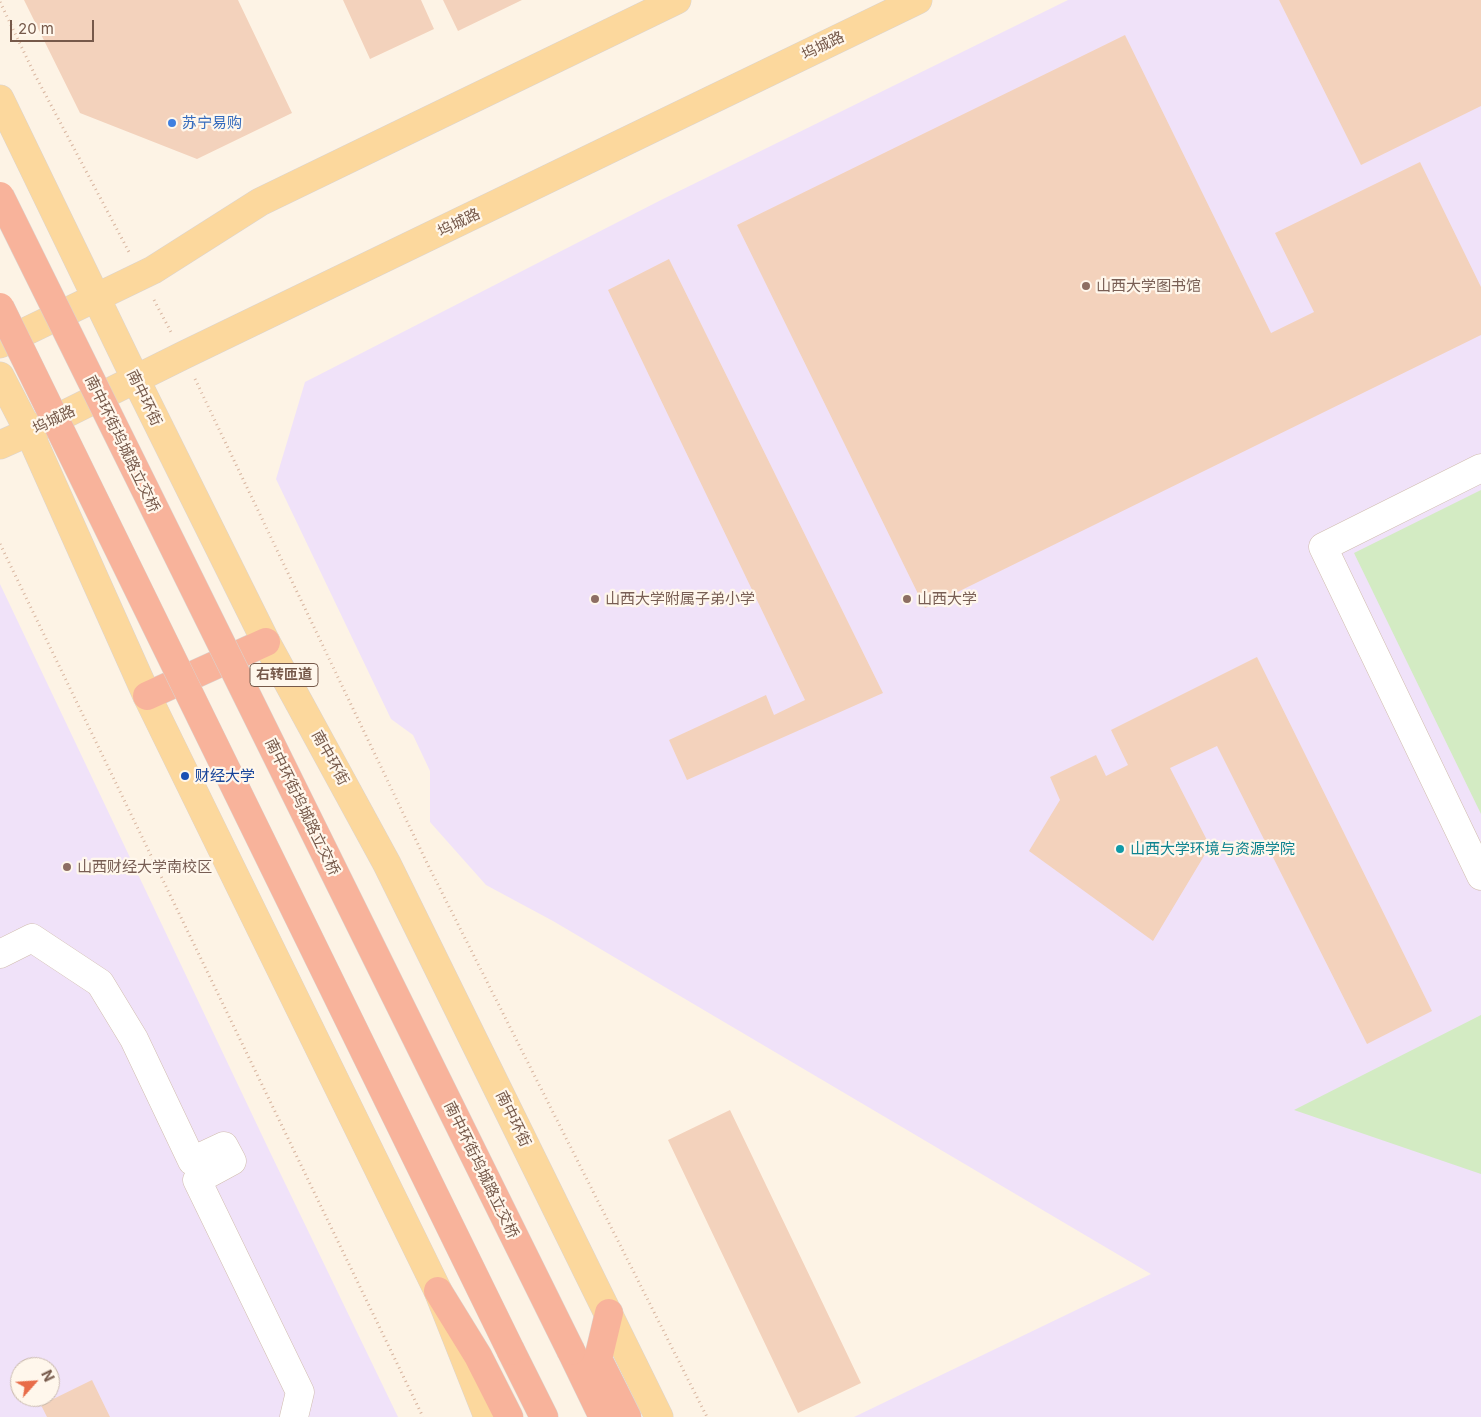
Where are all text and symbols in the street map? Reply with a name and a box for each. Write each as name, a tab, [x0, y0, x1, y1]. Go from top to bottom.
scale bar	[12, 10, 96, 42]
text: 20 m	[18, 19, 54, 38]
street label: 坞城路	[799, 28, 847, 64]
place label: 苏宁易购	[182, 114, 242, 132]
marker: 苏宁易购	[166, 117, 178, 129]
street label: 坞城路	[435, 205, 483, 241]
place label: 山西大学图书馆	[1096, 277, 1201, 295]
marker: 山西大学图书馆	[1080, 280, 1092, 292]
street label: 南中环街	[123, 367, 165, 429]
street label: 南中环街坞城路立交桥	[81, 373, 163, 515]
street label: 坞城路	[30, 402, 78, 438]
place label: 山西大学附属子弟小学	[605, 590, 755, 608]
place label: 山西大学	[917, 590, 977, 608]
marker: 山西大学附属子弟小学	[589, 593, 601, 605]
marker: 山西大学	[901, 593, 913, 605]
road number: 右转匝道	[250, 664, 318, 686]
street label: 南中环街	[308, 727, 352, 789]
street label: 南中环街坞城路立交桥	[261, 736, 343, 878]
place label: 财经大学	[195, 767, 255, 785]
marker: 财经大学	[179, 770, 191, 782]
place label: 山西大学环境与资源学院	[1130, 840, 1295, 858]
marker: 山西大学环境与资源学院	[1114, 843, 1126, 855]
place label: 山西财经大学南校区	[77, 858, 212, 876]
marker: 山西财经大学南校区	[61, 861, 73, 873]
street label: 南中环街	[492, 1088, 534, 1150]
street label: 南中环街坞城路立交桥	[440, 1099, 522, 1241]
north arrow	[10, 1357, 60, 1407]
text: N	[38, 1367, 58, 1384]

